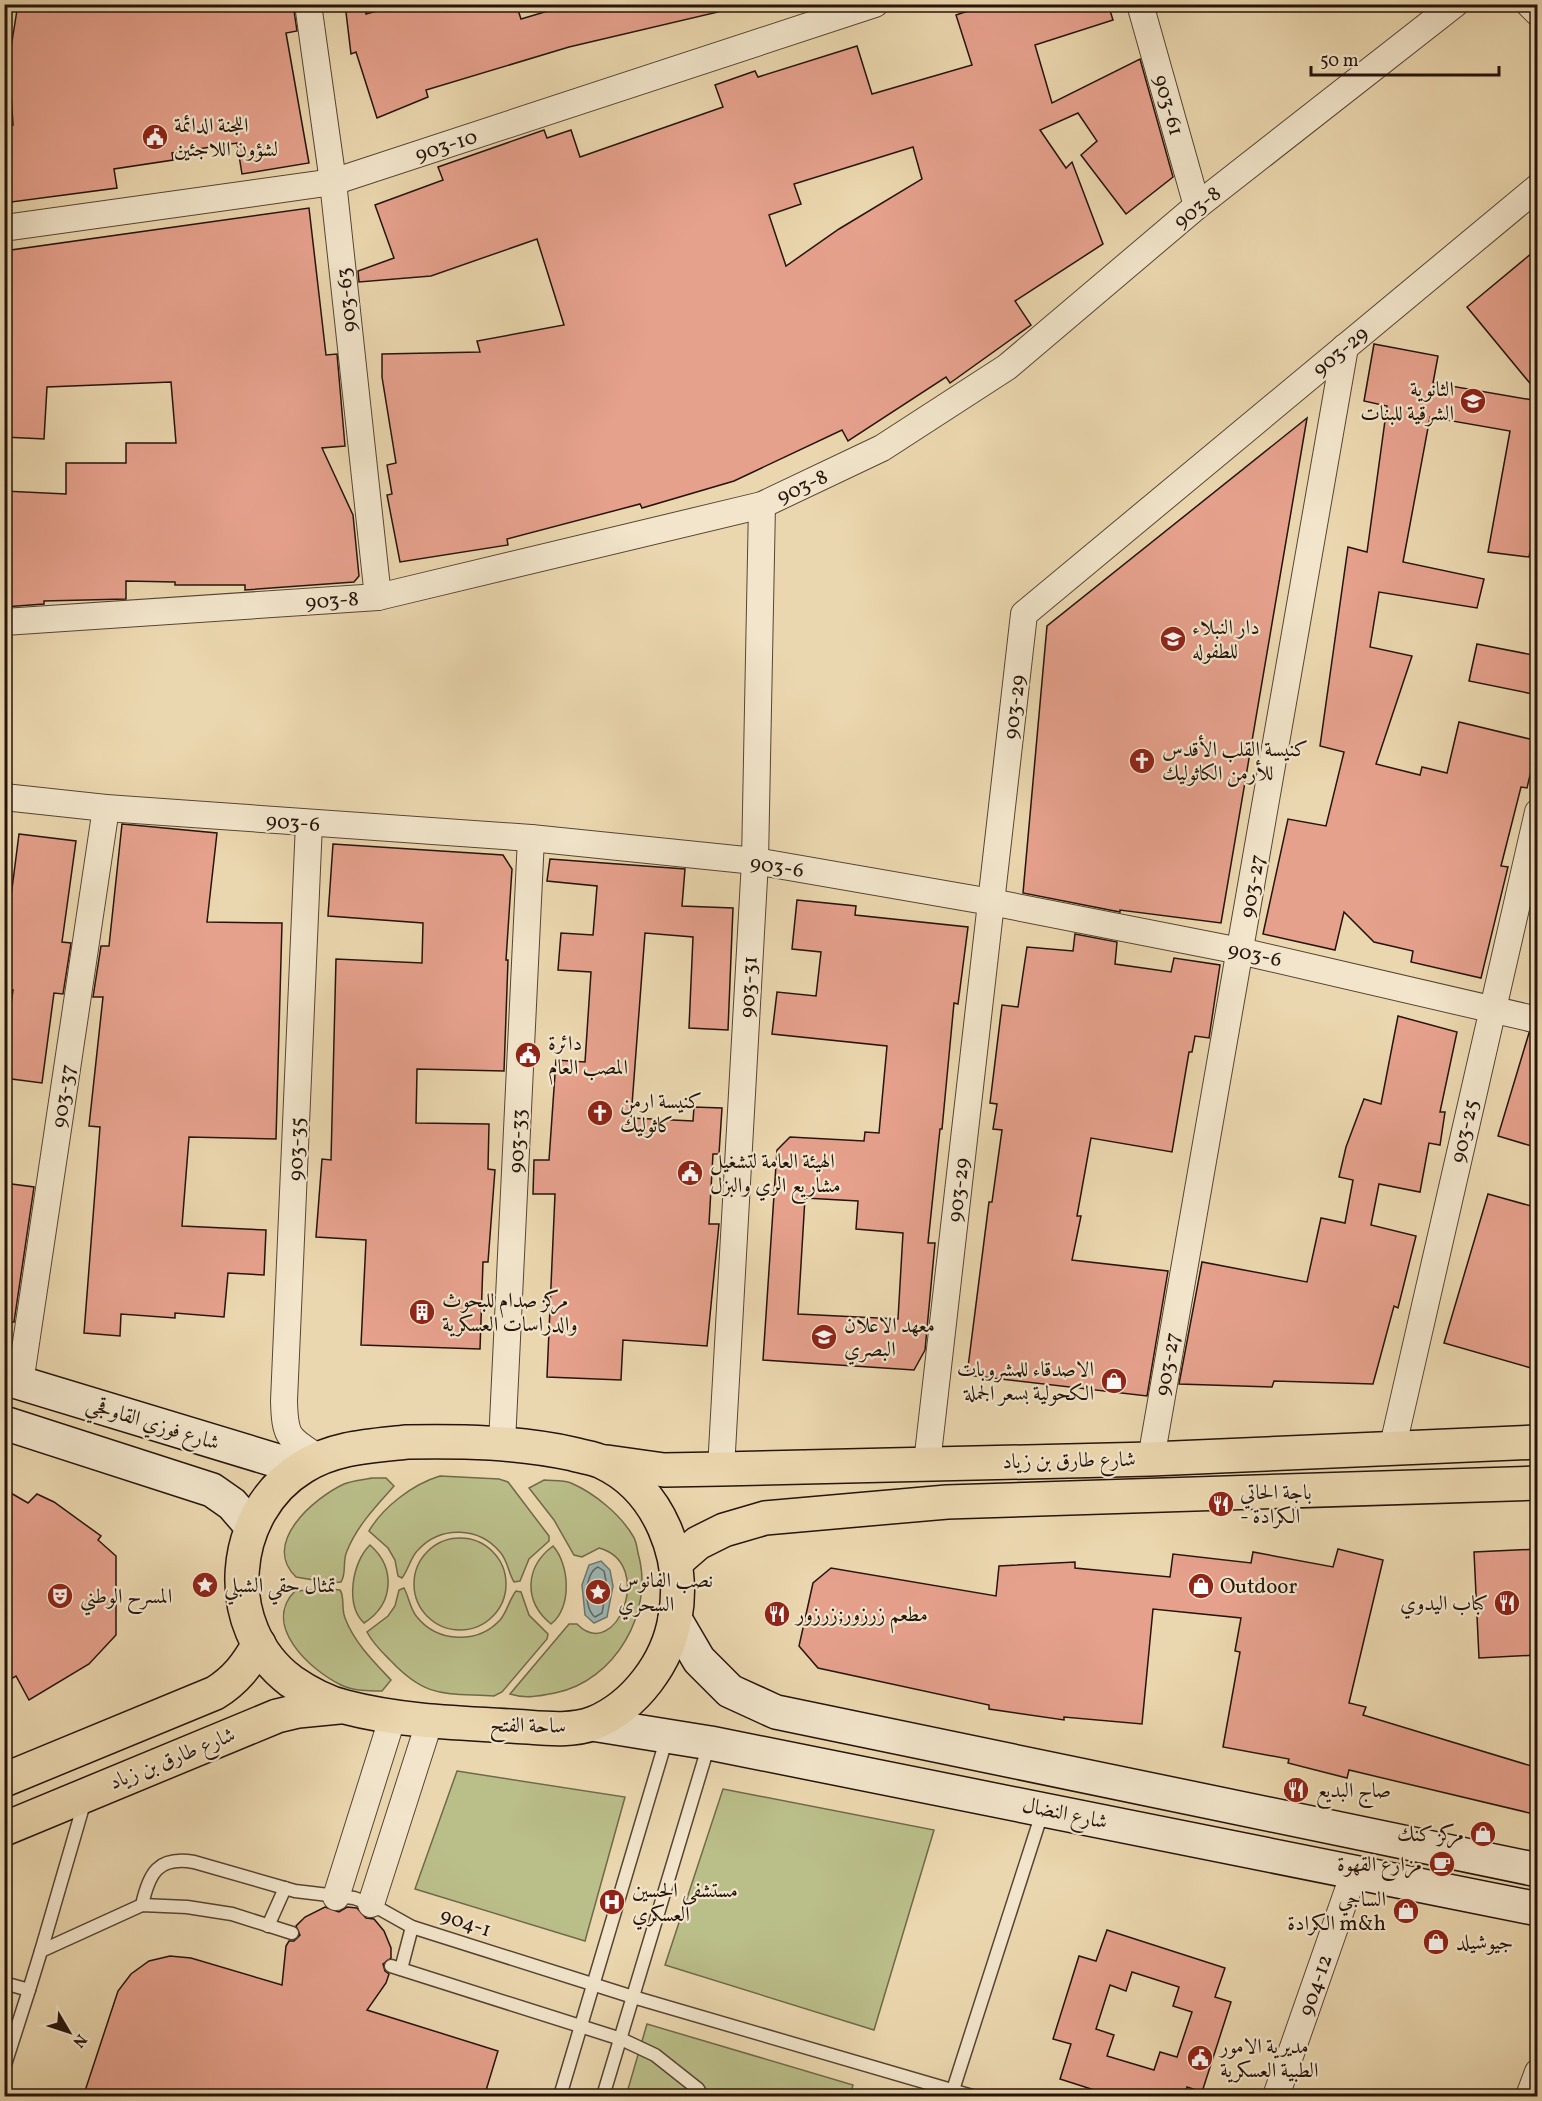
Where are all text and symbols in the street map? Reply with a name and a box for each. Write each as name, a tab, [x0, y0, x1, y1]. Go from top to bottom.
scale bar	[1311, 39, 1498, 77]
text: 50 m	[1320, 49, 1359, 74]
street label: 903-61	[1145, 71, 1190, 139]
place label: اللجنة الدائمة لشؤون اللاجئين	[174, 112, 278, 165]
public building icon: اللجنة الدائمة لشؤون اللاجئين	[140, 122, 170, 152]
street label: 903-10	[412, 123, 481, 170]
street label: 903-8	[1168, 180, 1228, 236]
street label: 903-63	[330, 266, 365, 334]
street label: 903-29	[1307, 320, 1375, 384]
place label: الثانوية الشرقية للبنات	[1360, 376, 1454, 429]
school or university icon: الثانوية الشرقية للبنات	[1458, 386, 1488, 416]
street label: 903-8	[772, 463, 833, 512]
street label: 903-8	[304, 585, 360, 618]
place label: دار النبلاء للطفوله	[1192, 614, 1260, 667]
school or university icon: دار النبلاء للطفوله	[1158, 624, 1188, 654]
street label: 903-29	[997, 673, 1034, 741]
place label: كنيسة القلب الأقدس للأرمن الكاثوليك	[1162, 734, 1308, 789]
church icon: كنيسة القلب الأقدس للأرمن الكاثوليك	[1127, 746, 1157, 776]
street label: 903-6	[265, 807, 321, 840]
street label: 903-6	[748, 849, 806, 886]
street label: 903-27	[1234, 852, 1273, 920]
street label: 903-6	[1225, 936, 1284, 975]
street label: 903-31	[733, 955, 766, 1019]
place label: دائرة المصب العام	[548, 1030, 628, 1085]
public building icon: دائرة المصب العام	[513, 1040, 543, 1070]
street label: 903-37	[45, 1062, 84, 1130]
place label: كنيسة ارمن كاثوليك	[620, 1088, 702, 1141]
street label: 903-25	[1444, 1097, 1487, 1166]
church icon: كنيسة ارمن كاثوليك	[585, 1098, 615, 1128]
street label: 903-33	[502, 1108, 535, 1174]
street label: 903-35	[282, 1117, 313, 1181]
place label: الهيئة العامة لتشغيل مشاريع الري والبزل	[710, 1148, 841, 1204]
street label: 903-29	[941, 1156, 978, 1224]
public building icon: الهيئة العامة لتشغيل مشاريع الري والبزل	[675, 1158, 705, 1188]
place label: مركز صدام للبحوث والدراسات العسكرية	[442, 1287, 578, 1340]
building icon: مركز صدام للبحوث والدراسات العسكرية	[407, 1297, 437, 1327]
place label: معهد الاعلان البصري	[844, 1312, 935, 1365]
school or university icon: معهد الاعلان البصري	[809, 1322, 839, 1352]
street label: 903-27	[1149, 1330, 1188, 1398]
place label: الاصدقاء للمشروبات الكحولية بسعر الجملة	[957, 1356, 1094, 1409]
shop icon: الاصدقاء للمشروبات الكحولية بسعر الجملة	[1099, 1366, 1129, 1396]
street label: شارع فوزي القاوقجي	[81, 1390, 223, 1462]
street label: شارع طارق بن زياد	[1002, 1446, 1136, 1479]
place label: باجة الحاتي - الكرادة	[1240, 1479, 1312, 1532]
restaurant icon: باجة الحاتي - الكرادة	[1206, 1489, 1236, 1519]
place label: نصب الفانوس السحري	[618, 1567, 713, 1620]
place icon: تمثال حقي الشبلي	[190, 1570, 220, 1600]
shop icon: Outdoor	[1186, 1571, 1216, 1601]
place label: تمثال حقي الشبلي	[224, 1572, 336, 1605]
place label: Outdoor	[1220, 1573, 1298, 1602]
place icon: نصب الفانوس السحري	[583, 1577, 613, 1607]
theatre icon: المسرح الوطني	[45, 1581, 75, 1611]
place label: المسرح الوطني	[80, 1583, 172, 1616]
restaurant icon: كباب اليدوي	[1492, 1588, 1522, 1618]
place label: كباب اليدوي	[1400, 1590, 1488, 1619]
restaurant icon: مطعم زرزور;زرزور	[762, 1599, 792, 1629]
place label: مطعم زرزور;زرزور	[794, 1601, 928, 1634]
street label: ساحة الفتح	[490, 1711, 566, 1745]
street label: شارع طارق بن زياد	[105, 1721, 241, 1800]
restaurant icon: صاج البديع	[1281, 1775, 1311, 1805]
place label: صاج البديع	[1316, 1777, 1391, 1809]
street label: شارع النضال	[1019, 1791, 1110, 1840]
shop icon: مركز كنك	[1468, 1819, 1498, 1849]
place label: مركز كنك	[1397, 1821, 1464, 1850]
cafe icon: مزارع القهوة	[1427, 1849, 1457, 1879]
place label: مزارع القهوة	[1337, 1851, 1422, 1882]
place label: مستشفى الحسين العسكري	[632, 1877, 738, 1930]
place label: الساجي الكرادة m&h	[1287, 1886, 1386, 1939]
hospital icon: مستشفى الحسين العسكري	[597, 1887, 627, 1917]
shop icon: الساجي الكرادة m&h	[1391, 1896, 1421, 1926]
street label: 904-1	[436, 1902, 495, 1945]
shop icon: جيوشيلد	[1421, 1927, 1451, 1957]
place label: جيوشيلد	[1456, 1929, 1513, 1958]
street label: 904-12	[1292, 1951, 1340, 2020]
north arrow	[39, 2002, 99, 2062]
text: N	[67, 2029, 91, 2052]
place label: مديرية الامور الطبية العسكرية	[1218, 2033, 1318, 2086]
public building icon: مديرية الامور الطبية العسكرية	[1185, 2043, 1215, 2073]

